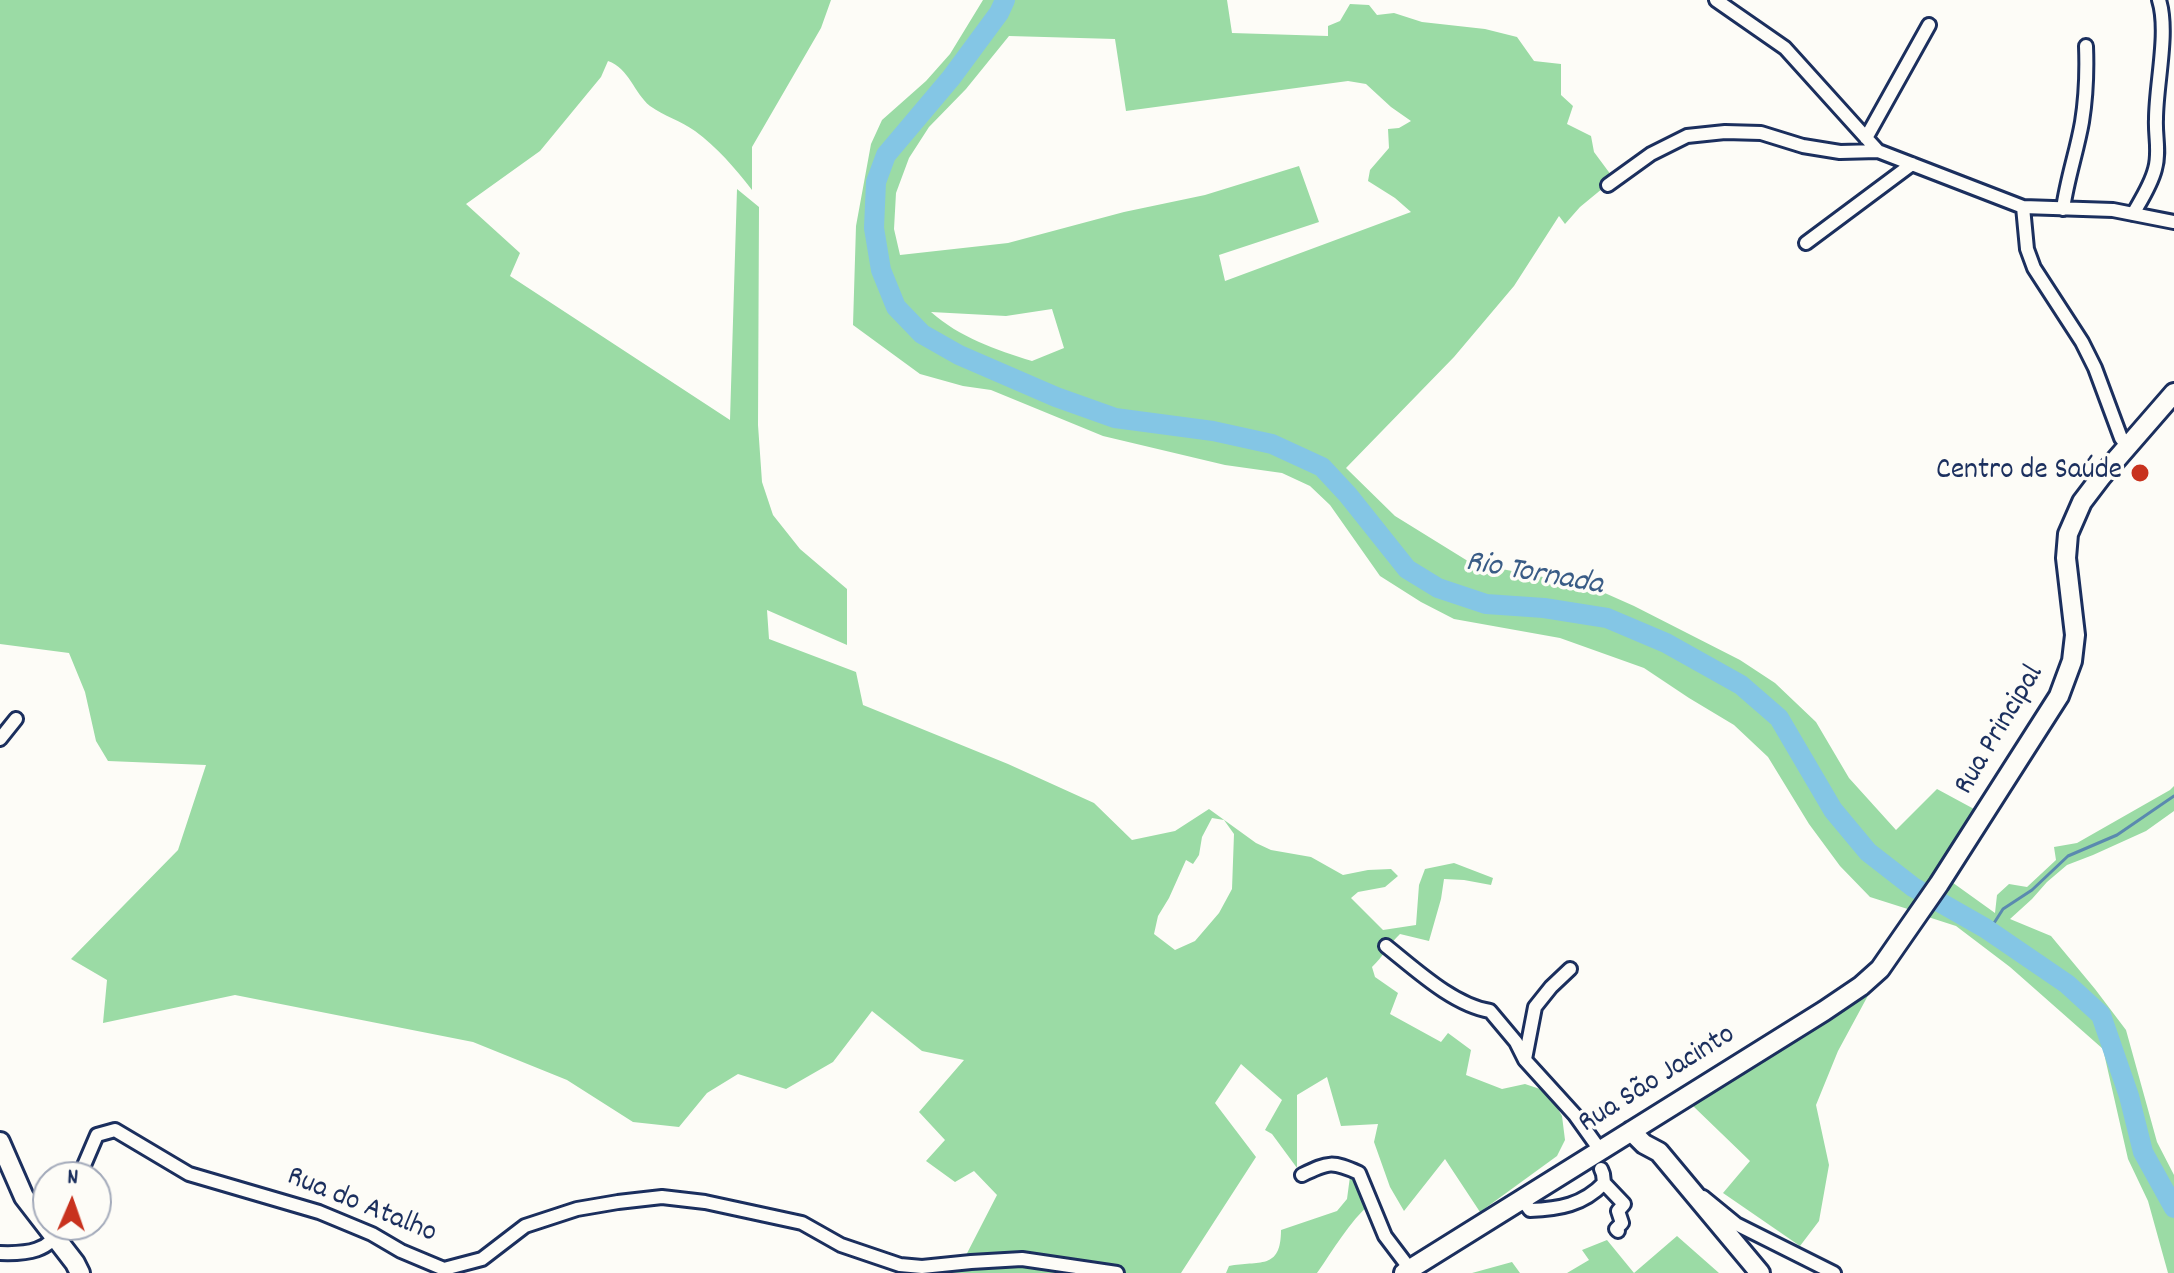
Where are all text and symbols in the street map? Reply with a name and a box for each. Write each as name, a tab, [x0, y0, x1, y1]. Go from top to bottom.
place label: Centro de Saúde	[1936, 455, 2122, 491]
marker: Centro de Saúde	[2129, 462, 2151, 484]
water label: Rio Tornada	[1462, 545, 1606, 607]
street label: Rua Principal	[1948, 660, 2054, 802]
street label: Rua São Jacinto	[1573, 1019, 1743, 1143]
north arrow	[32, 1161, 112, 1241]
street label: Rua do Atalho	[281, 1161, 441, 1253]
text: N	[67, 1163, 79, 1194]

